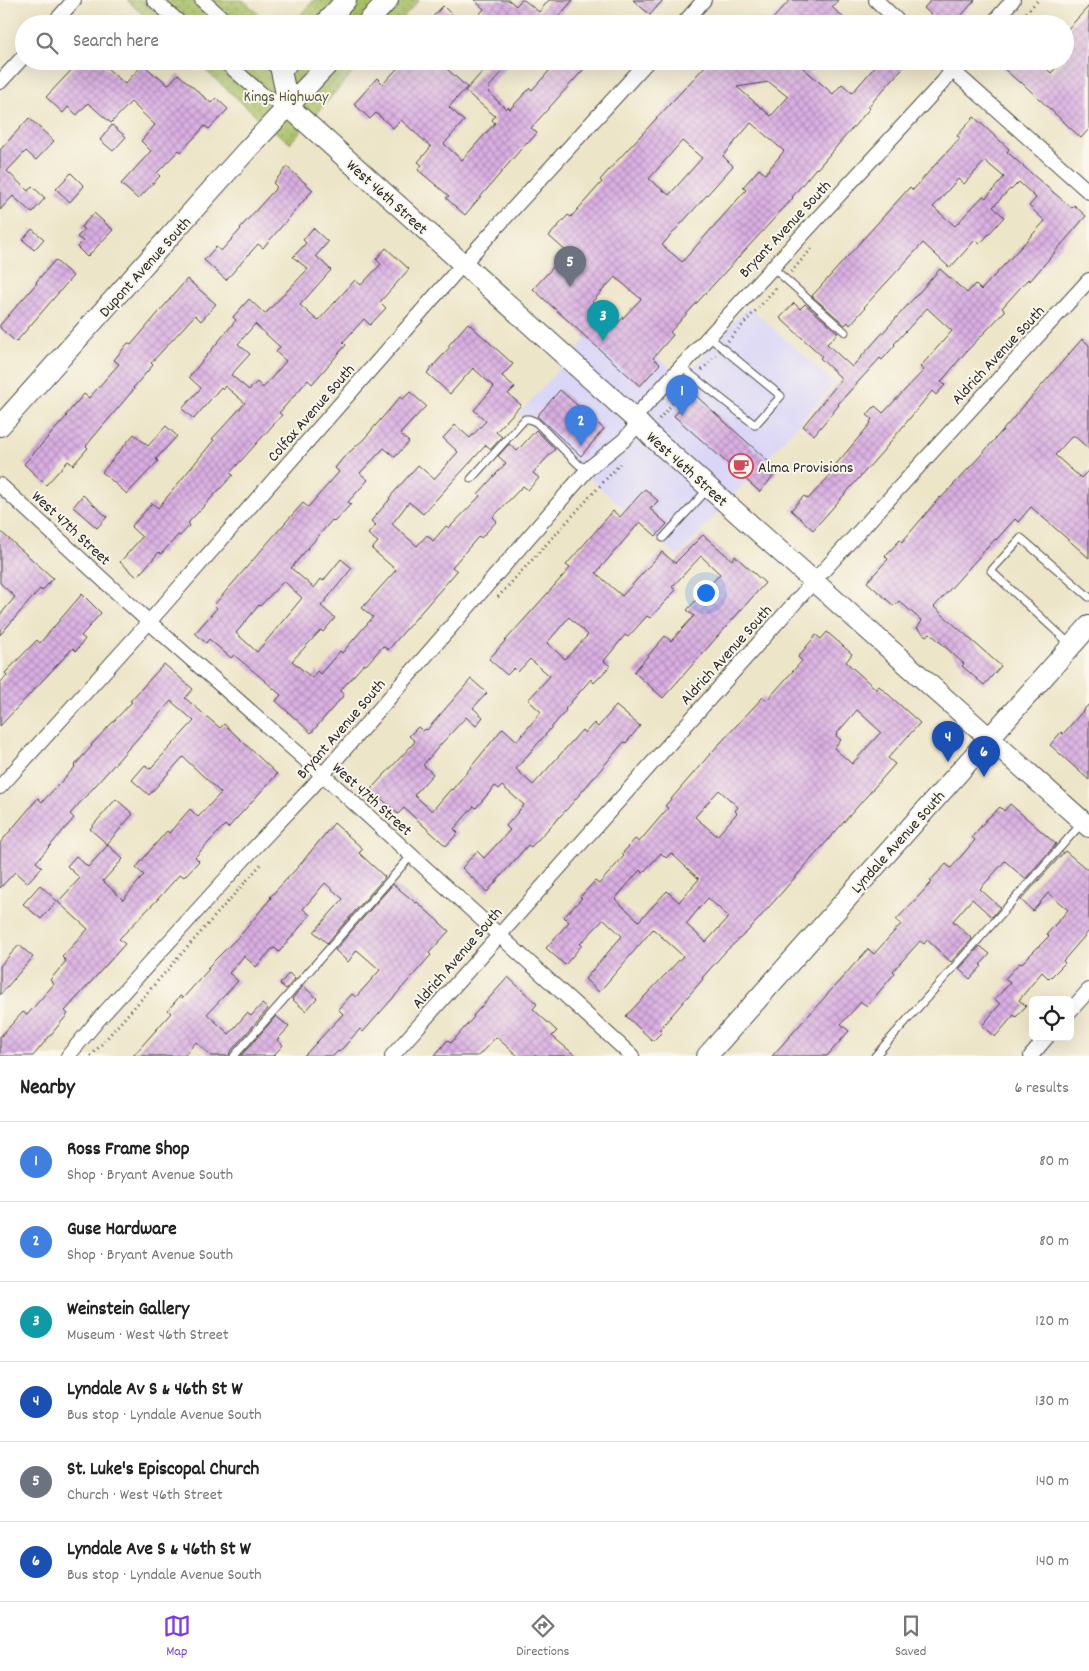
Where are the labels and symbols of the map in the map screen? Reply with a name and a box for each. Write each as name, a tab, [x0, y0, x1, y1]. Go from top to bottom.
park label: Kings Highway	[244, 86, 329, 109]
street label: West 46th Street	[340, 155, 432, 241]
street label: Bryant Avenue South	[734, 176, 837, 284]
street label: Dupont Avenue South	[94, 212, 197, 323]
pin: 5	[554, 246, 586, 287]
pin: 3	[587, 300, 619, 341]
street label: Aldrich Avenue South	[947, 301, 1051, 410]
street label: Colfax Avenue South	[263, 360, 361, 468]
pin: 1	[666, 375, 698, 416]
pin: 2	[565, 405, 597, 446]
street label: West 46th Street	[640, 427, 732, 513]
cafe icon: Alma Provisions	[728, 453, 754, 479]
place label: Alma Provisions	[758, 457, 854, 480]
street label: West 47th Street	[25, 486, 115, 572]
your location	[693, 580, 719, 606]
street label: Aldrich Avenue South	[675, 600, 778, 711]
street label: Bryant Avenue South	[292, 674, 392, 785]
pin: 4	[932, 721, 964, 762]
pin: 6	[968, 736, 1000, 777]
street label: West 47th Street	[326, 757, 417, 842]
street label: Lyndale Avenue South	[846, 786, 951, 899]
street label: Aldrich Avenue South	[407, 903, 509, 1015]

